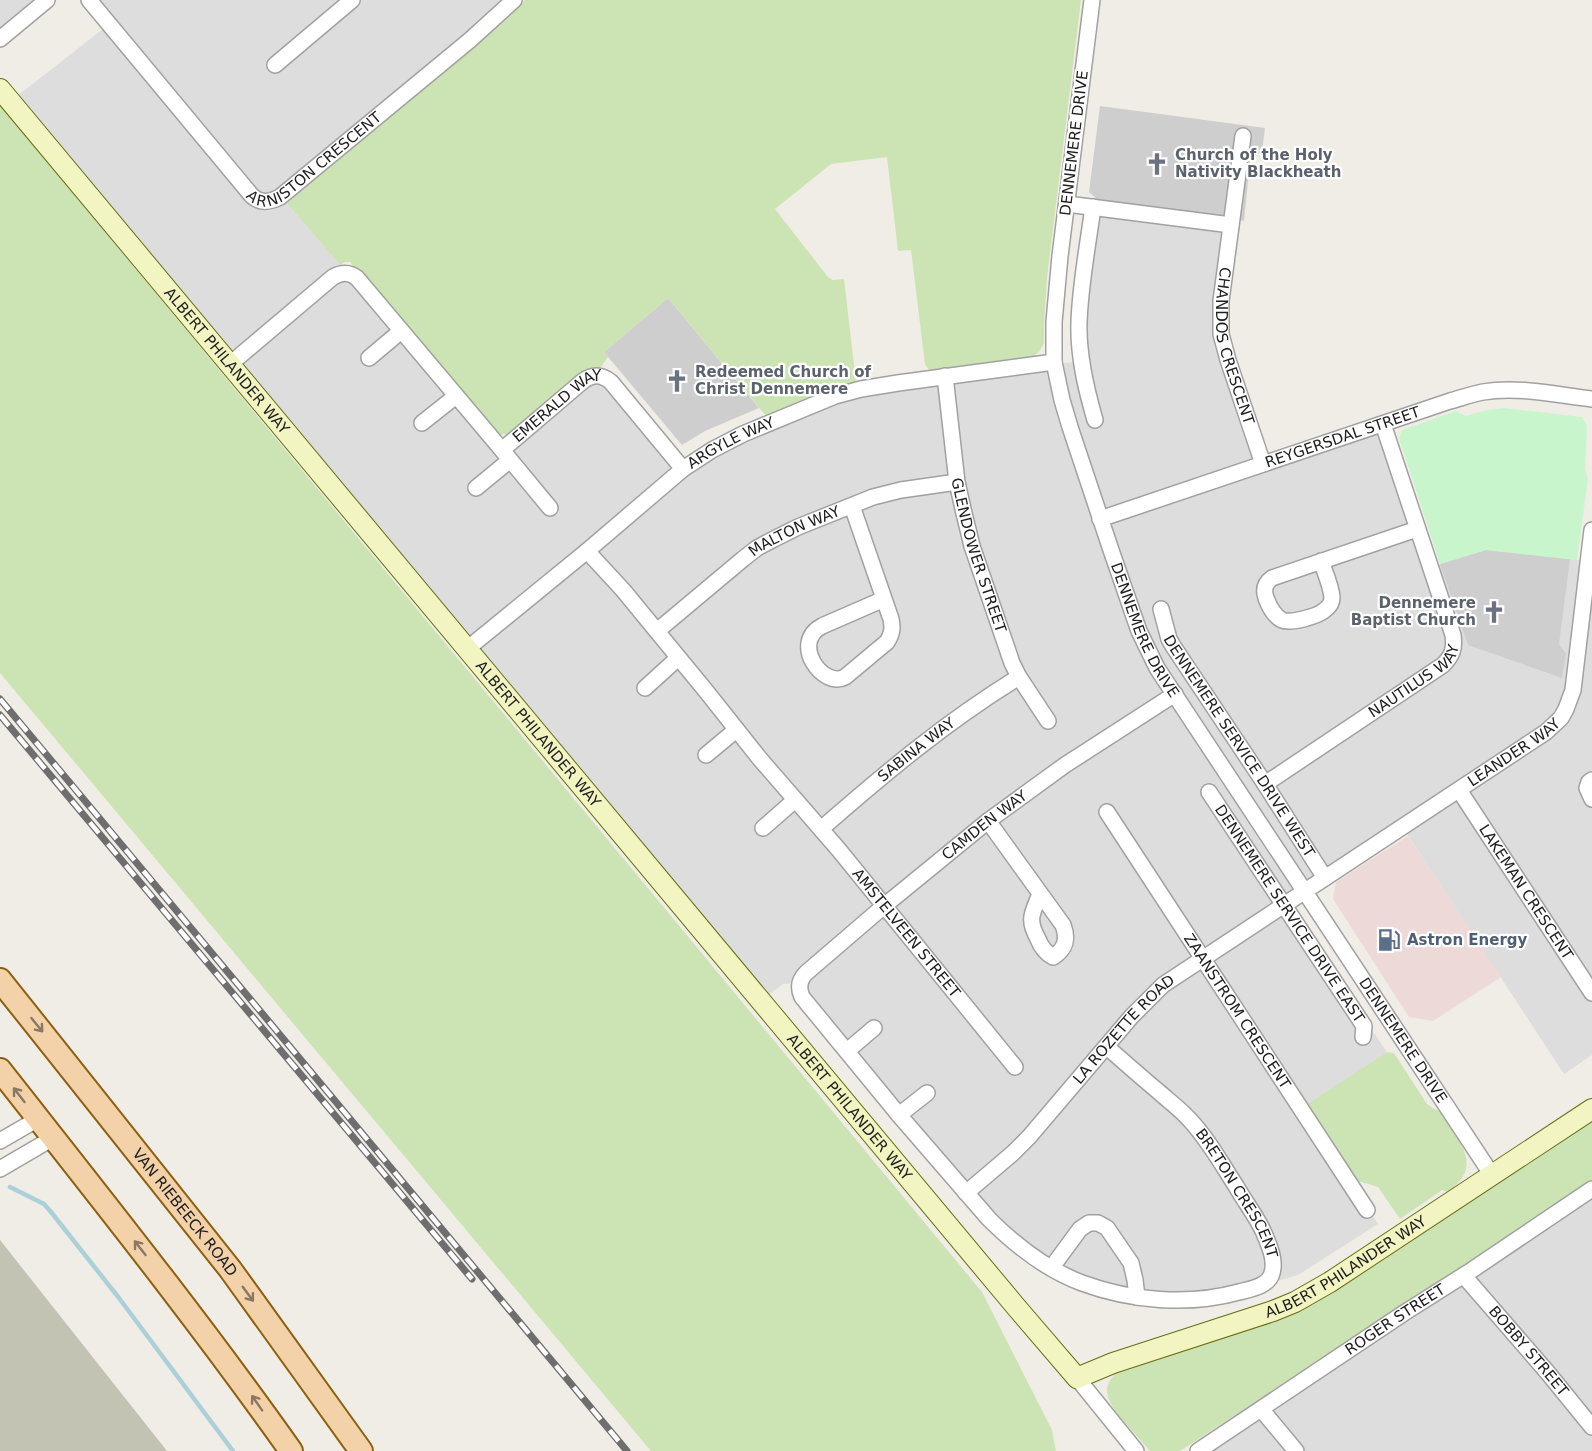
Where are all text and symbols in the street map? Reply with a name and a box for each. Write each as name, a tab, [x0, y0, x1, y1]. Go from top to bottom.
street label: DENNEMERE DRIVE	[1056, 69, 1092, 217]
street label: ARNISTON CRESCENT	[243, 108, 386, 211]
place label: Church of the Holy Nativity Blackheath	[1175, 146, 1341, 181]
church icon: Church of the Holy Nativity Blackheath	[1144, 151, 1170, 177]
street label: CHANDOS CRESCENT	[1212, 266, 1258, 427]
street label: ALBERT PHILANDER WAY	[161, 284, 294, 438]
place label: Redeemed Church of Christ Dennemere	[695, 363, 871, 398]
street label: EMERALD WAY	[509, 367, 602, 446]
church icon: Redeemed Church of Christ Dennemere	[664, 368, 690, 394]
street label: REYGERSDAL STREET	[1263, 403, 1423, 472]
street label: ARGYLE WAY	[684, 413, 778, 473]
street label: GLENDOWER STREET	[947, 476, 1010, 636]
street label: MALTON WAY	[745, 502, 843, 560]
street label: DENNEMERE DRIVE	[1107, 560, 1183, 701]
place label: Dennemere Baptist Church	[1351, 594, 1476, 629]
church icon: Dennemere Baptist Church	[1481, 599, 1507, 625]
street label: DENNEMERE SERVICE DRIVE WEST	[1160, 632, 1319, 861]
street label: NAUTILUS WAY	[1365, 642, 1463, 721]
street label: ALBERT PHILANDER WAY	[472, 657, 605, 812]
street label: SABINA WAY	[874, 713, 959, 786]
street label: LEANDER WAY	[1464, 714, 1564, 790]
street label: CAMDEN WAY	[938, 786, 1031, 864]
street label: DENNEMERE SERVICE DRIVE EAST	[1211, 801, 1369, 1027]
street label: LAKEMAN CRESCENT	[1475, 821, 1577, 964]
street label: AMSTELVEEN STREET	[849, 865, 964, 1002]
fuel station icon: Astron Energy	[1376, 927, 1402, 953]
street label: ZAANSTROM CRESCENT	[1180, 930, 1295, 1093]
place label: Astron Energy	[1407, 931, 1528, 949]
street label: LA ROZETTE ROAD	[1069, 971, 1178, 1087]
street label: DENNEMERE DRIVE	[1355, 974, 1451, 1106]
one-way arrow	[30, 1017, 43, 1033]
street label: ALBERT PHILANDER WAY	[783, 1030, 916, 1185]
one-way arrow	[13, 1087, 26, 1103]
street label: BRETON CRESCENT	[1192, 1125, 1282, 1261]
street label: VAN RIEBEECK ROAD	[129, 1145, 241, 1280]
street label: ALBERT PHILANDER WAY	[1263, 1211, 1430, 1322]
one-way arrow	[133, 1240, 146, 1256]
street label: ROGER STREET	[1342, 1280, 1449, 1359]
one-way arrow	[242, 1286, 254, 1302]
street label: BOBBY STREET	[1485, 1302, 1573, 1400]
one-way arrow	[251, 1396, 263, 1412]

